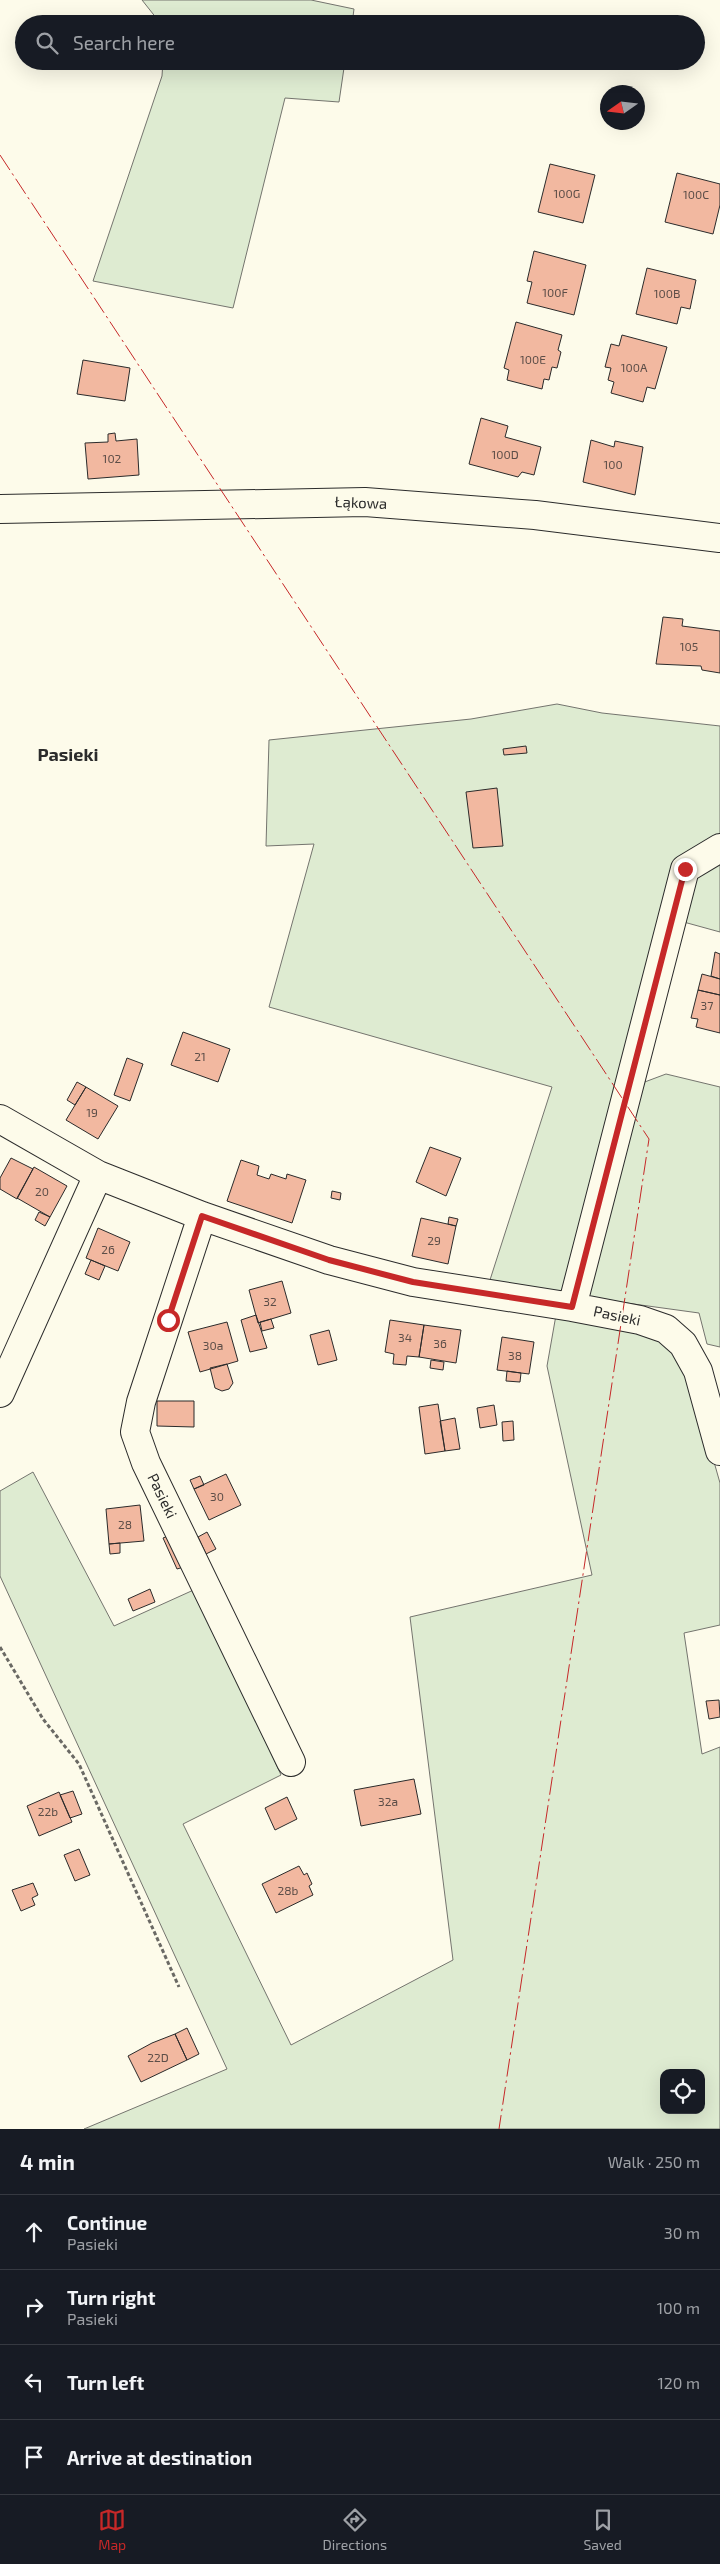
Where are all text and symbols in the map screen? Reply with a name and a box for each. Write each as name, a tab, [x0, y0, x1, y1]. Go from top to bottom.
search box	[15, 15, 705, 70]
icon: search	[33, 29, 61, 57]
text: Search here	[73, 31, 175, 54]
north arrow	[600, 85, 645, 130]
house number: 100G	[554, 186, 580, 200]
house number: 100C	[683, 187, 709, 201]
house number: 100F	[542, 285, 568, 299]
house number: 100B	[654, 286, 680, 300]
house number: 100E	[520, 352, 546, 366]
house number: 100A	[621, 360, 648, 374]
house number: 100D	[491, 447, 519, 461]
house number: 102	[103, 451, 122, 465]
house number: 100	[603, 457, 623, 471]
street label: Łąkowa	[334, 492, 388, 512]
house number: 105	[680, 639, 698, 653]
district label: Pasieki	[37, 743, 99, 765]
route end	[674, 858, 697, 881]
house number: 37	[701, 998, 713, 1012]
house number: 21	[194, 1049, 206, 1063]
house number: 19	[86, 1105, 98, 1119]
house number: 20	[35, 1184, 49, 1198]
house number: 29	[427, 1233, 441, 1247]
house number: 26	[101, 1242, 115, 1256]
house number: 32	[263, 1294, 277, 1308]
street label: Pasieki	[592, 1301, 642, 1329]
route start	[157, 1309, 180, 1332]
house number: 34	[398, 1330, 412, 1344]
house number: 36	[433, 1336, 447, 1350]
house number: 30a	[203, 1338, 223, 1352]
house number: 38	[508, 1348, 522, 1362]
street label: Pasieki	[144, 1470, 181, 1521]
house number: 30	[210, 1489, 224, 1503]
house number: 28	[118, 1517, 132, 1531]
house number: 32a	[378, 1794, 398, 1808]
house number: 22b	[38, 1804, 58, 1818]
house number: 28b	[278, 1883, 299, 1897]
house number: 22D	[147, 2050, 169, 2064]
map controls	[660, 2069, 705, 2114]
button: locate	[660, 2069, 705, 2114]
text: 4 min	[20, 2149, 75, 2174]
text: Walk · 250 m	[608, 2152, 700, 2171]
text: Continue	[67, 2211, 147, 2234]
icon: ahead	[20, 2218, 48, 2246]
text: 30 m	[664, 2223, 700, 2242]
text: Pasieki	[67, 2234, 118, 2253]
text: Turn right	[67, 2286, 155, 2309]
icon: right	[20, 2293, 48, 2321]
text: 100 m	[657, 2298, 700, 2317]
text: Pasieki	[67, 2309, 118, 2328]
icon: left	[20, 2368, 48, 2396]
text: Turn left	[67, 2371, 144, 2394]
text: 120 m	[657, 2373, 700, 2392]
icon: arrive	[20, 2443, 48, 2471]
text: Arrive at destination	[67, 2446, 252, 2469]
tab: Map	[98, 2506, 126, 2553]
tab: Directions	[323, 2506, 387, 2553]
tab: Saved	[583, 2506, 622, 2553]

